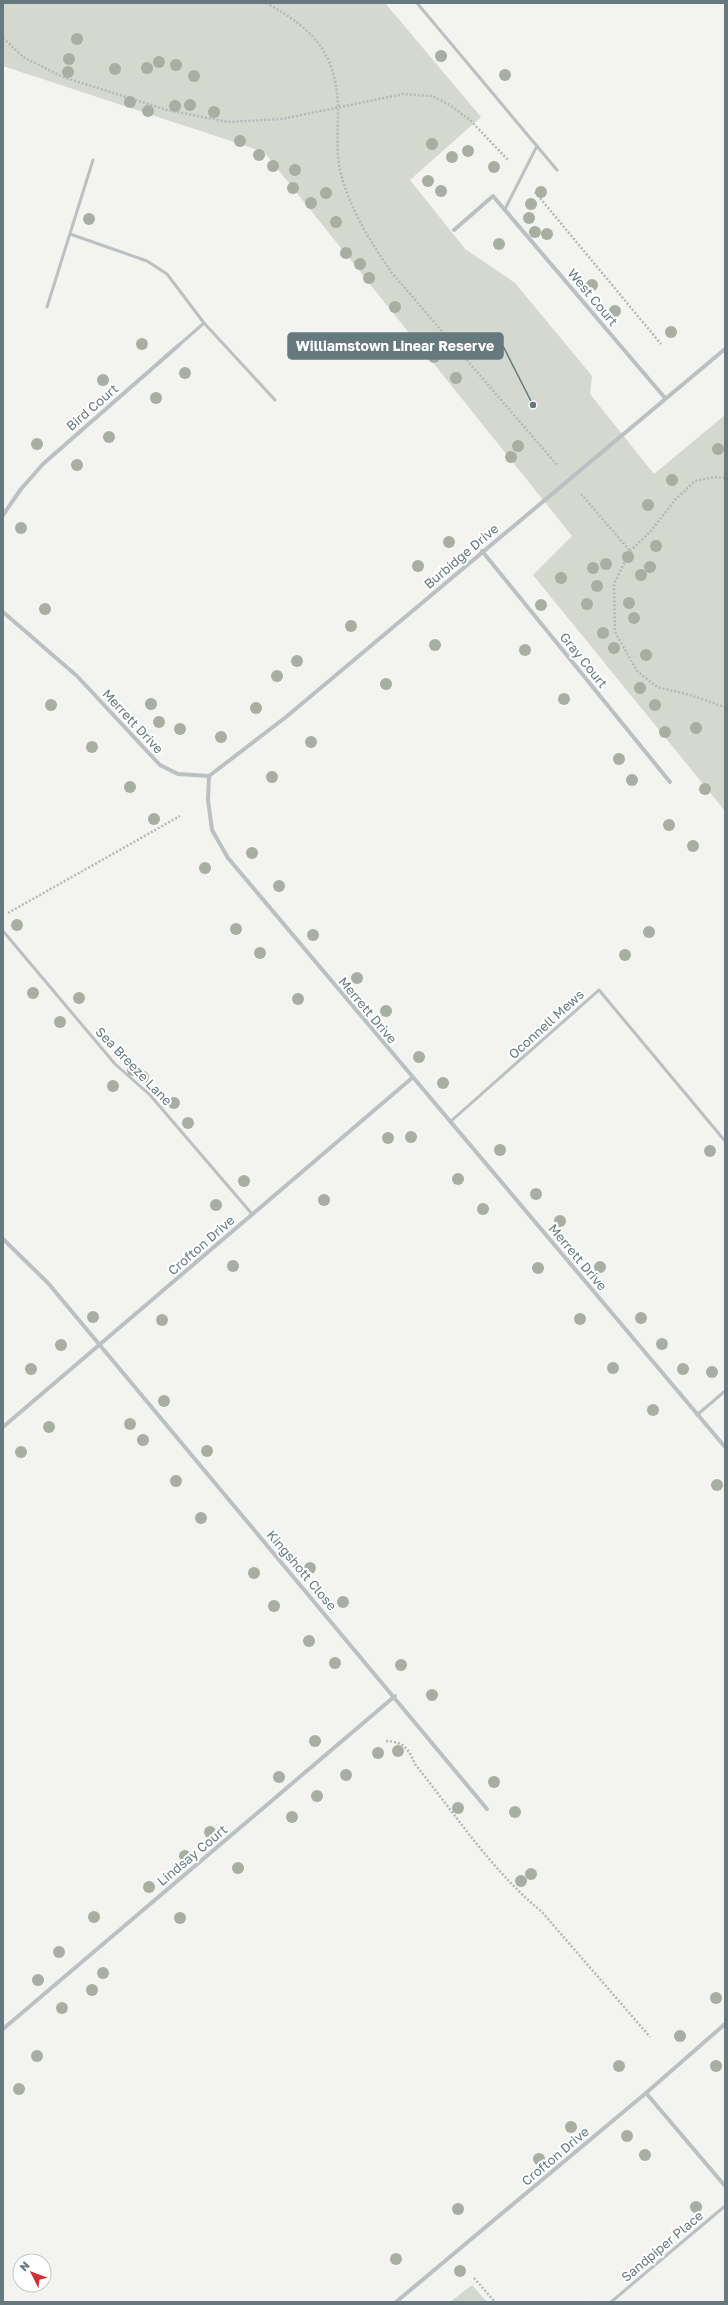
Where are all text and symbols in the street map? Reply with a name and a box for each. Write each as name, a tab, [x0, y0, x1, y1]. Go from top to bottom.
street label: West Court	[564, 265, 622, 329]
callout: Williamstown Linear Reserve	[288, 333, 503, 359]
text: Williamstown Linear Reserve	[296, 337, 494, 354]
street label: Bird Court	[63, 380, 121, 434]
street label: Burbidge Drive	[421, 520, 501, 592]
street label: Gray Court	[557, 629, 611, 691]
street label: Merrett Drive	[99, 686, 167, 756]
street label: Merrett Drive	[336, 973, 400, 1047]
street label: Oconnell Mews	[505, 986, 587, 1062]
street label: Sea Breeze Lane	[92, 1023, 176, 1109]
street label: Crofton Drive	[165, 1212, 237, 1278]
street label: Merrett Drive	[546, 1220, 610, 1294]
street label: Kingshott Close	[264, 1527, 340, 1613]
street label: Lindsay Court	[154, 1821, 230, 1889]
street label: Crofton Drive	[518, 2123, 592, 2189]
street label: Sandpiper Place	[618, 2207, 706, 2285]
north arrow	[12, 2253, 52, 2293]
text: N	[17, 2259, 32, 2273]

